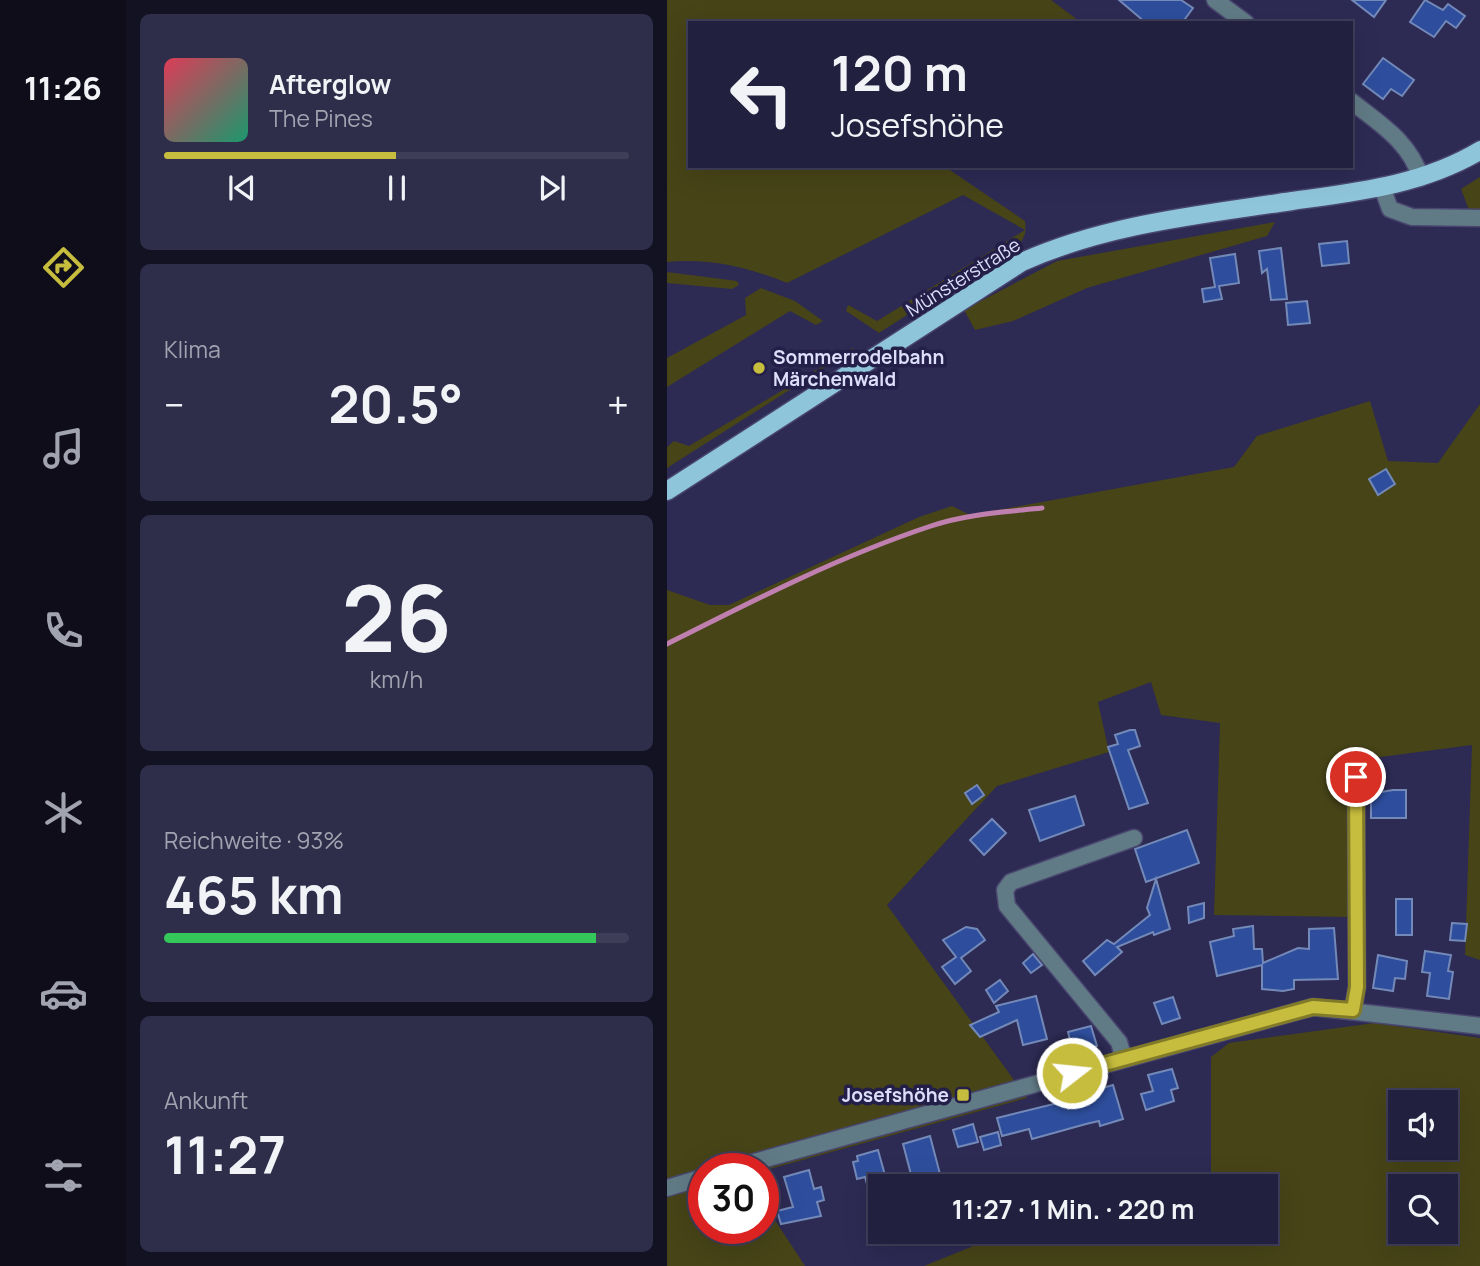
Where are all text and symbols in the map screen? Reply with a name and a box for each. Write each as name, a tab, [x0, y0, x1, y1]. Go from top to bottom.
text: 120 m	[831, 39, 968, 106]
icon: left	[716, 49, 807, 140]
text: 11:26	[24, 66, 102, 110]
text: Afterglow	[269, 66, 391, 102]
text: The Pines	[269, 102, 373, 134]
text: Josefshöhe	[831, 103, 1004, 147]
icon: previous	[223, 169, 261, 207]
icon: pause	[378, 169, 416, 207]
icon: next	[533, 169, 571, 207]
street label: Münsterstraße	[901, 231, 1025, 323]
icon: directions	[39, 243, 88, 292]
text: Klima	[164, 333, 221, 365]
place label: Sommerrodelbahn Märchenwald	[773, 344, 944, 392]
marker: Sommerrodelbahn Märchenwald	[751, 360, 767, 376]
text: 20.5°	[328, 368, 463, 439]
text: −	[164, 378, 185, 430]
text: +	[607, 378, 629, 430]
icon: music	[39, 424, 88, 473]
text: 26	[341, 555, 452, 679]
icon: phone	[39, 606, 88, 655]
text: km/h	[370, 663, 423, 695]
pin	[1326, 747, 1386, 807]
icon: arrive	[1337, 758, 1375, 796]
icon: climate	[39, 788, 88, 837]
text: Reichweite · 93%	[164, 824, 344, 856]
text: 465 km	[164, 859, 344, 930]
icon: car	[39, 969, 88, 1018]
position arrow	[1035, 1036, 1109, 1110]
place label: Josefshöhe	[842, 1082, 949, 1108]
text: Ankunft	[164, 1084, 248, 1116]
marker: Josefshöhe	[955, 1087, 971, 1103]
map controls	[1388, 1090, 1458, 1244]
button: sound	[1388, 1090, 1458, 1160]
text: 11:27	[164, 1119, 286, 1190]
icon: filters	[39, 1151, 88, 1200]
speed limit sign: 30	[688, 1153, 779, 1244]
button: search	[1388, 1174, 1458, 1244]
text: 11:27 · 1 Min. · 220 m	[952, 1191, 1194, 1227]

